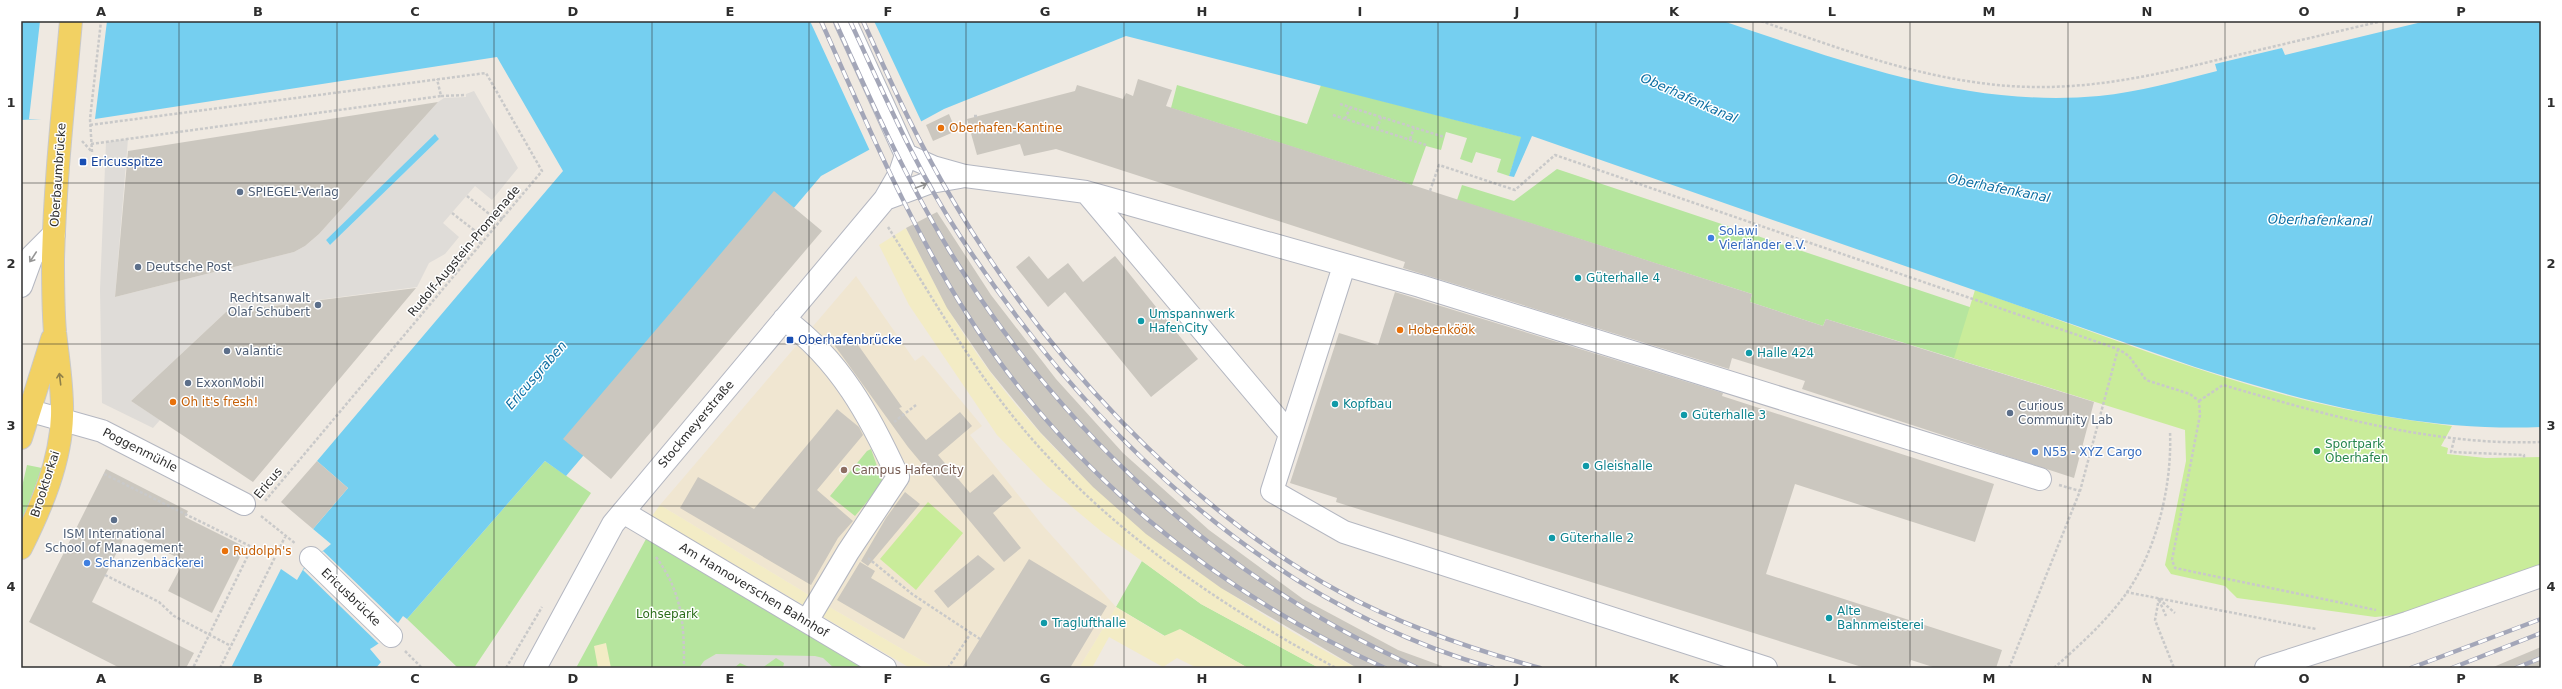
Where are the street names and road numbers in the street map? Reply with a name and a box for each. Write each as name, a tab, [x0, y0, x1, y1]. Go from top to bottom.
street label: Oberbaumbrücke	[47, 122, 69, 228]
street label: Rudolf-Augstein-Promenade	[405, 183, 523, 319]
street label: Stockmeyerstraße	[655, 377, 737, 471]
street label: Poggenmühle	[100, 425, 180, 475]
street label: Brooktorkai	[28, 449, 62, 519]
street label: Ericus	[251, 465, 285, 501]
street label: Am Hannoverschen Bahnhof	[677, 540, 832, 641]
street label: Ericusbrücke	[318, 565, 384, 629]

